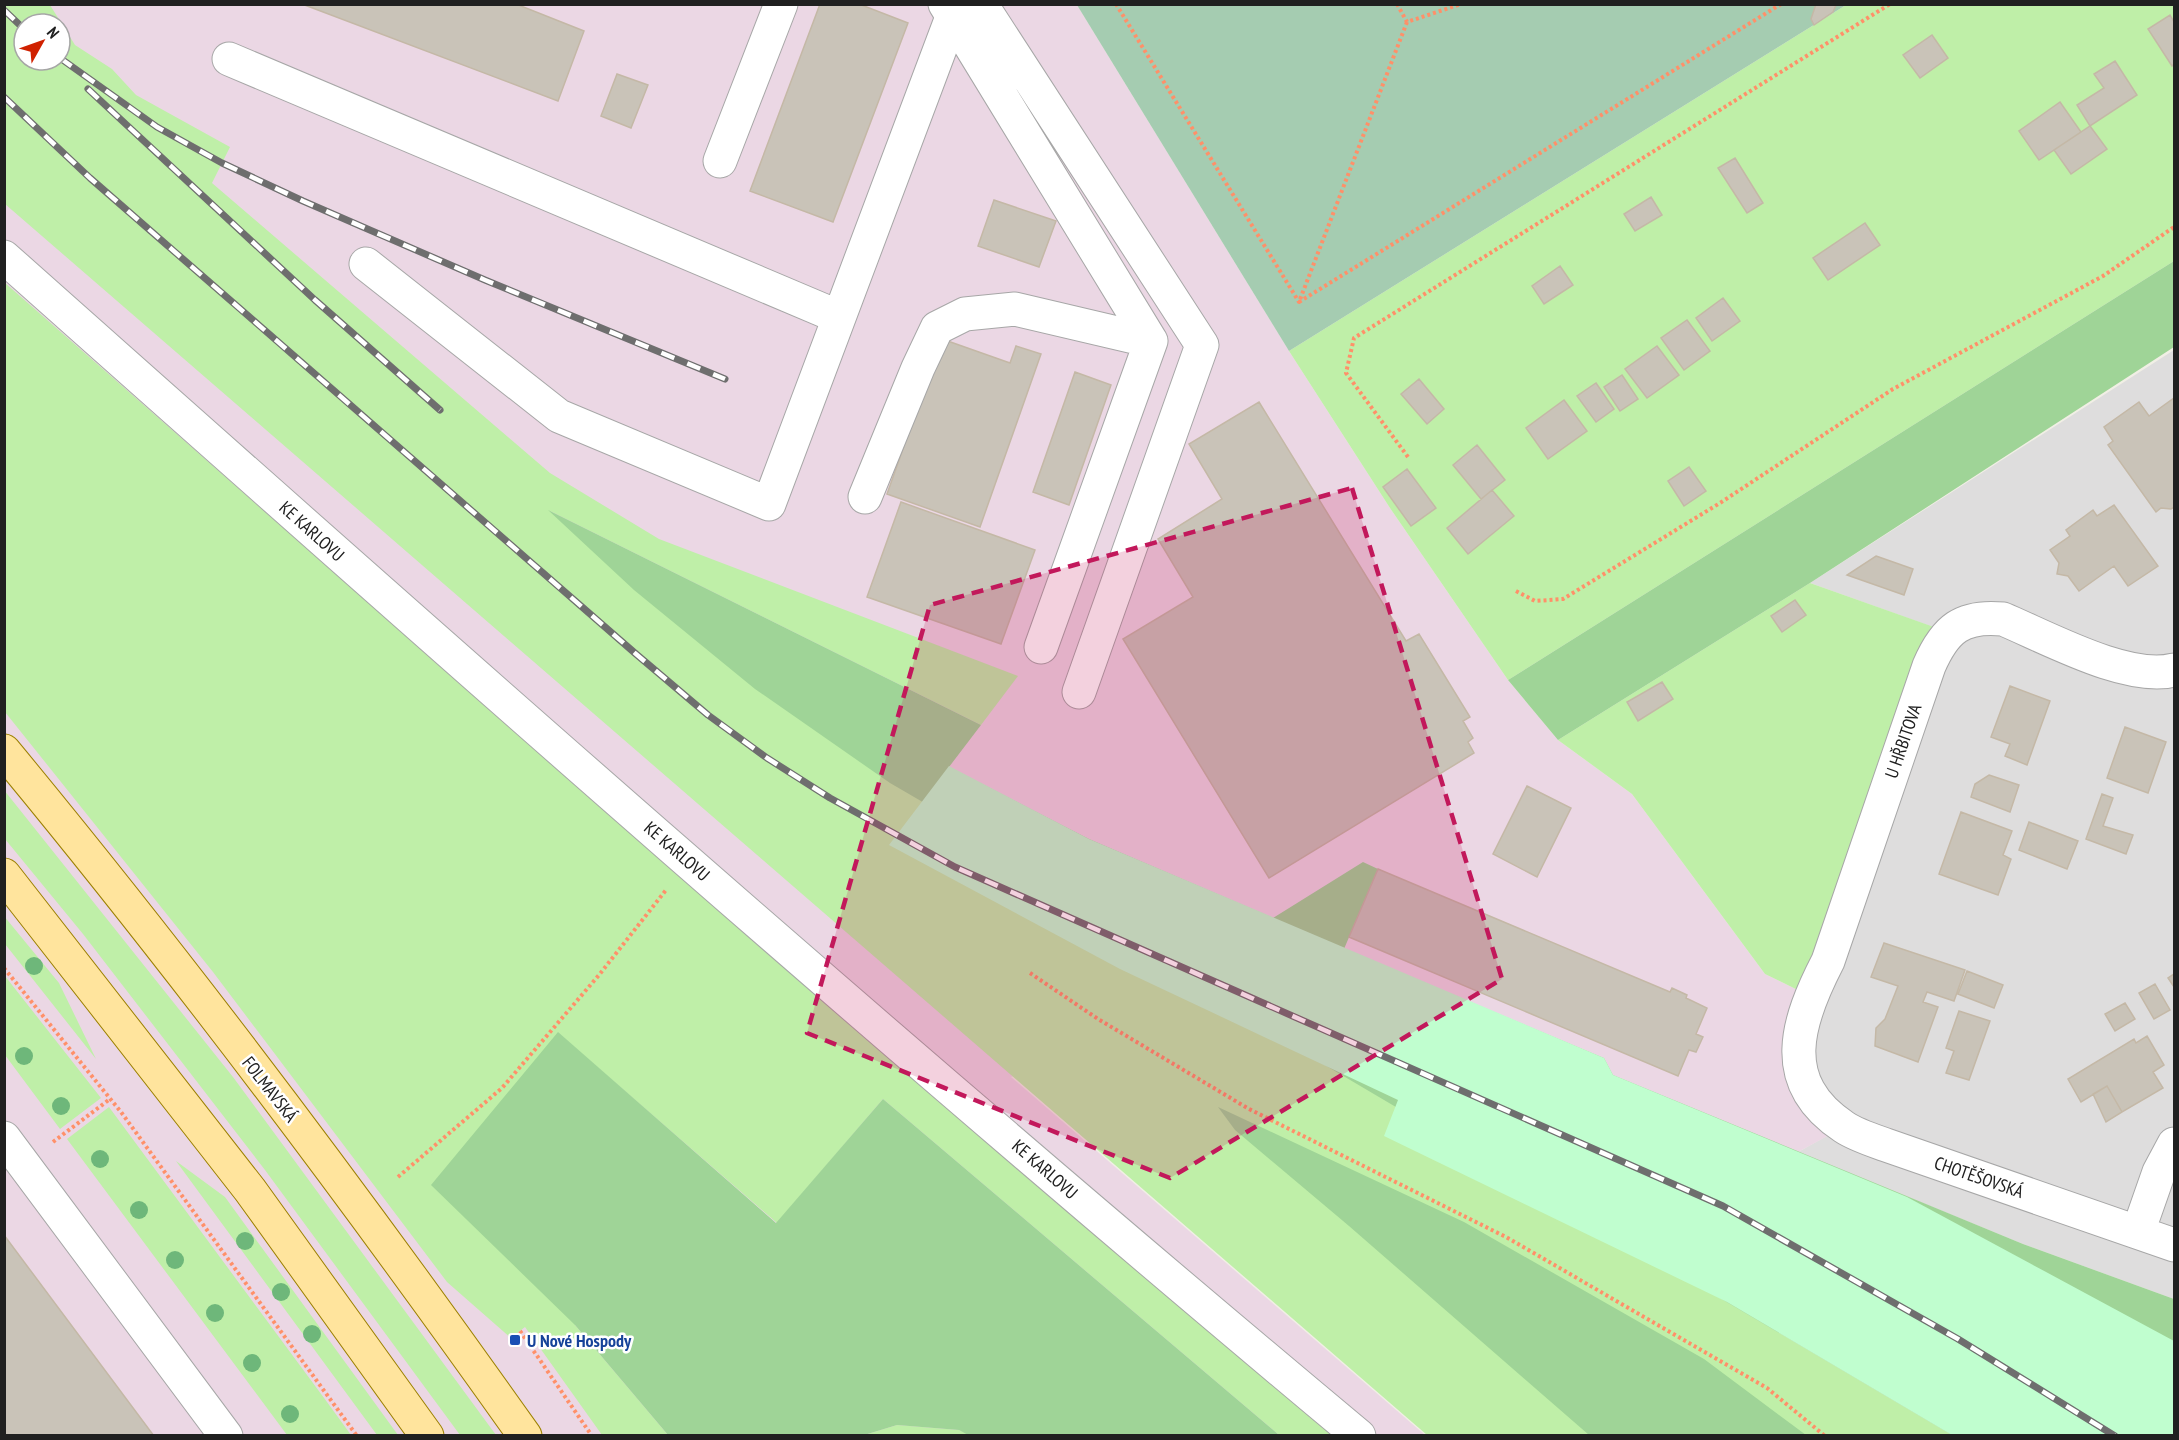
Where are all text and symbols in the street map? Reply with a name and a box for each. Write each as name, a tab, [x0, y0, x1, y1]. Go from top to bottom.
north arrow	[12, 12, 72, 72]
text: N	[43, 23, 64, 42]
street label: KE KARLOVU	[275, 496, 349, 566]
street label: U HŘBITOVA	[1880, 700, 1927, 781]
street label: KE KARLOVU	[639, 816, 715, 886]
street label: FOLMAVSKÁ	[237, 1052, 303, 1127]
street label: KE KARLOVU	[1007, 1134, 1083, 1204]
street label: CHOTĚŠOVSKÁ	[1931, 1151, 2027, 1203]
place label: U Nové Hospody	[527, 1329, 632, 1352]
marker: U Nové Hospody	[508, 1333, 522, 1347]

